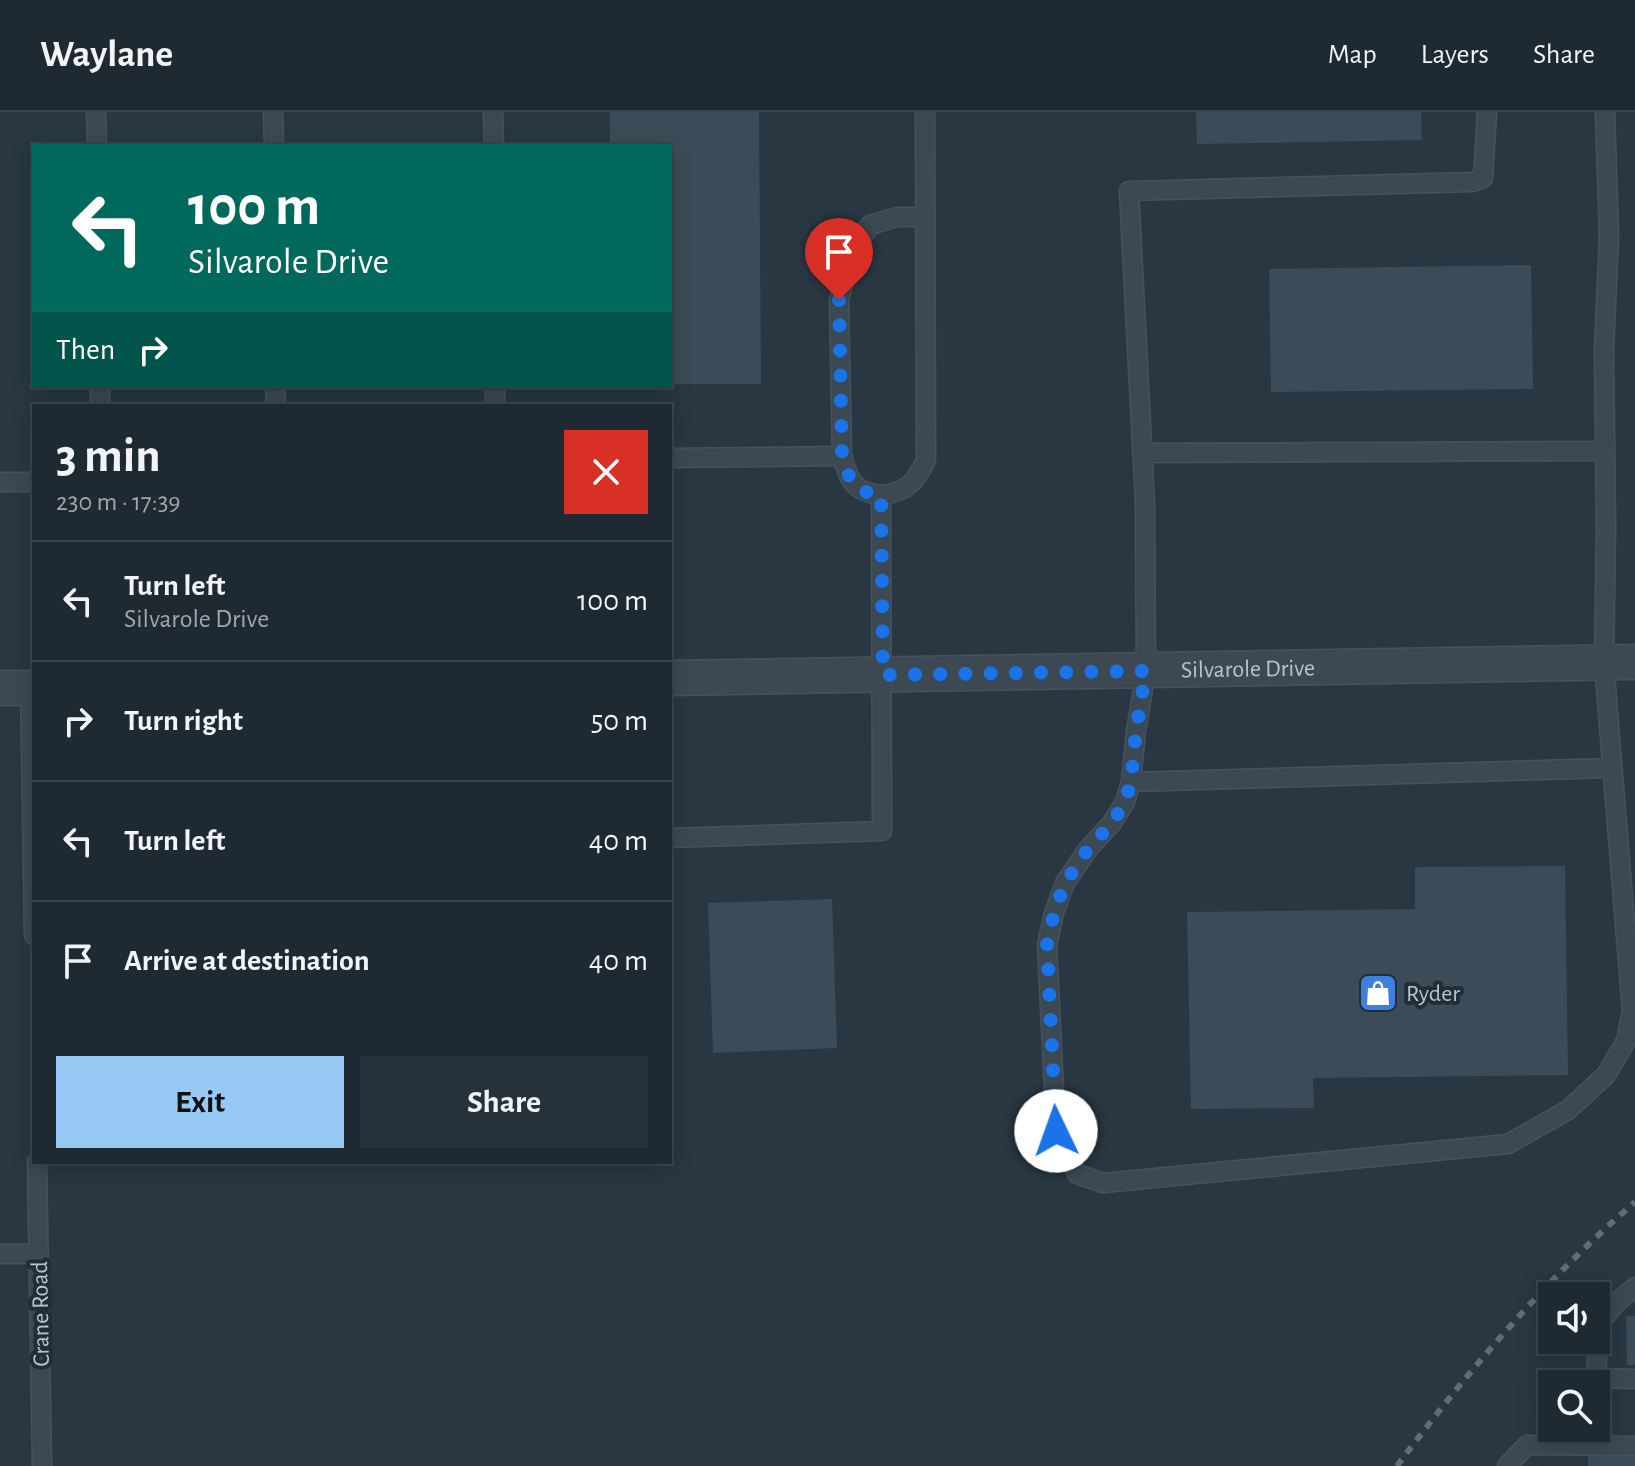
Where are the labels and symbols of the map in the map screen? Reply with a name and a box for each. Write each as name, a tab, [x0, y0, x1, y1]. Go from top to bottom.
pin	[805, 218, 873, 300]
street label: Silvarole Drive	[1181, 656, 1315, 683]
shop icon: Ryder	[1357, 972, 1399, 1014]
place label: Ryder	[1406, 982, 1460, 1006]
position arrow	[1014, 1089, 1098, 1173]
street label: Crane Road	[28, 1261, 54, 1367]

